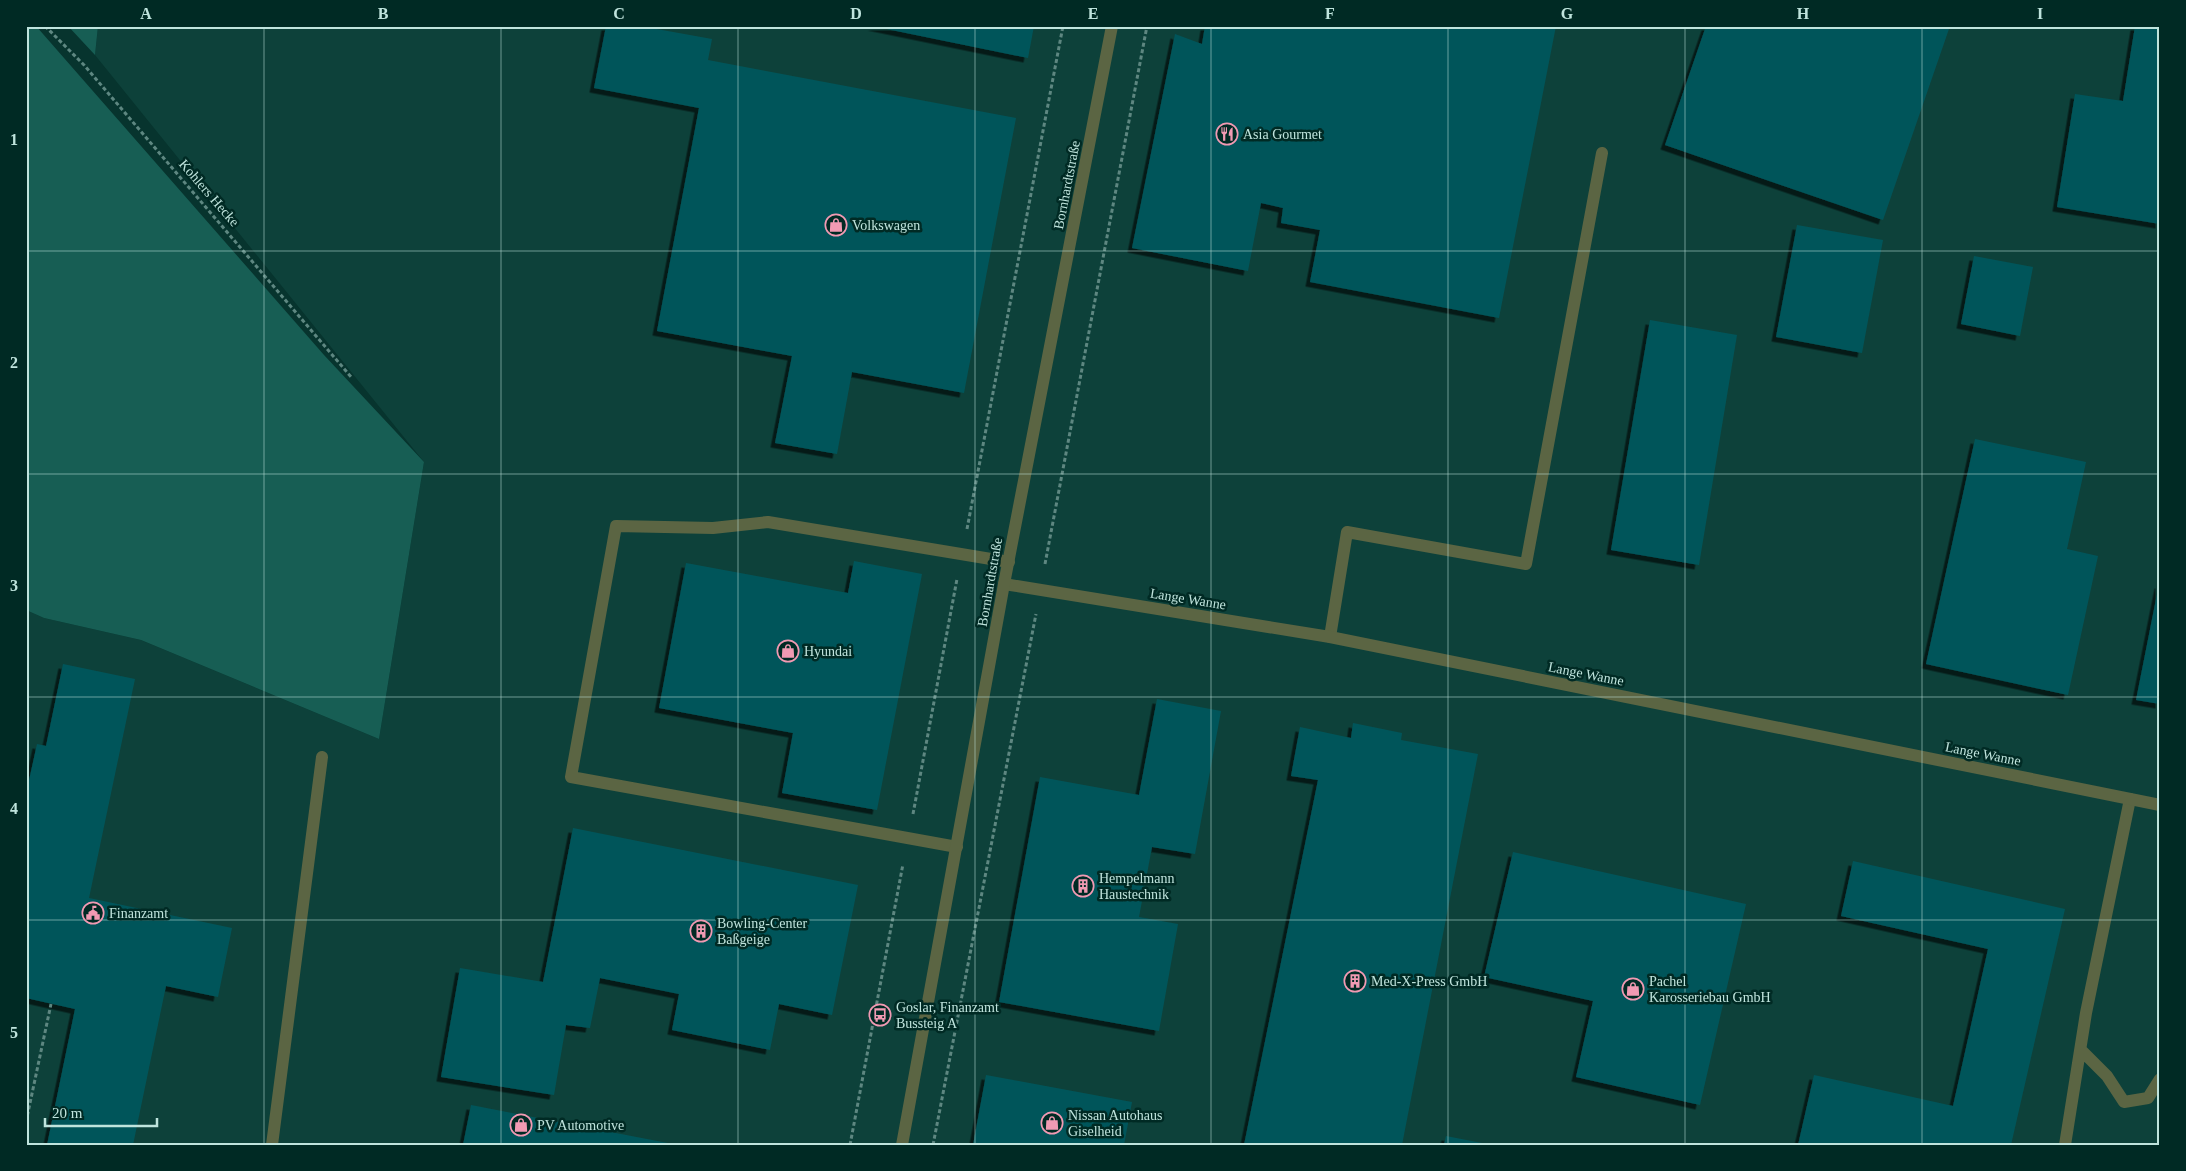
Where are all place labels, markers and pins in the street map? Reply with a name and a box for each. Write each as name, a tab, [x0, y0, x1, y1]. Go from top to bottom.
restaurant icon: Asia Gourmet	[1215, 122, 1239, 146]
place label: Asia Gourmet	[1243, 127, 1322, 142]
shop icon: Volkswagen	[824, 213, 848, 237]
place label: Volkswagen	[852, 218, 920, 233]
shop icon: Hyundai	[776, 639, 800, 663]
place label: Hyundai	[804, 644, 852, 659]
place label: Hempelmann Haustechnik	[1099, 871, 1174, 902]
building icon: Hempelmann Haustechnik	[1071, 874, 1095, 898]
public building icon: Finanzamt	[81, 901, 105, 925]
place label: Finanzamt	[109, 906, 168, 921]
place label: Bowling-Center Baßgeige	[717, 916, 808, 947]
building icon: Bowling-Center Baßgeige	[689, 919, 713, 943]
building icon: Med-X-Press GmbH	[1343, 969, 1367, 993]
place label: Med-X-Press GmbH	[1371, 974, 1487, 989]
place label: Pachel Karosseriebau GmbH	[1649, 974, 1771, 1005]
shop icon: Pachel Karosseriebau GmbH	[1621, 977, 1645, 1001]
place label: Goslar, Finanzamt Bussteig A	[896, 1000, 999, 1031]
bus stop icon: Goslar, Finanzamt Bussteig A	[868, 1003, 892, 1027]
place label: Nissan Autohaus Giselheid	[1068, 1108, 1163, 1139]
shop icon: Nissan Autohaus Giselheid	[1040, 1111, 1064, 1135]
shop icon: PV Automotive	[509, 1113, 533, 1137]
place label: PV Automotive	[537, 1118, 624, 1133]

